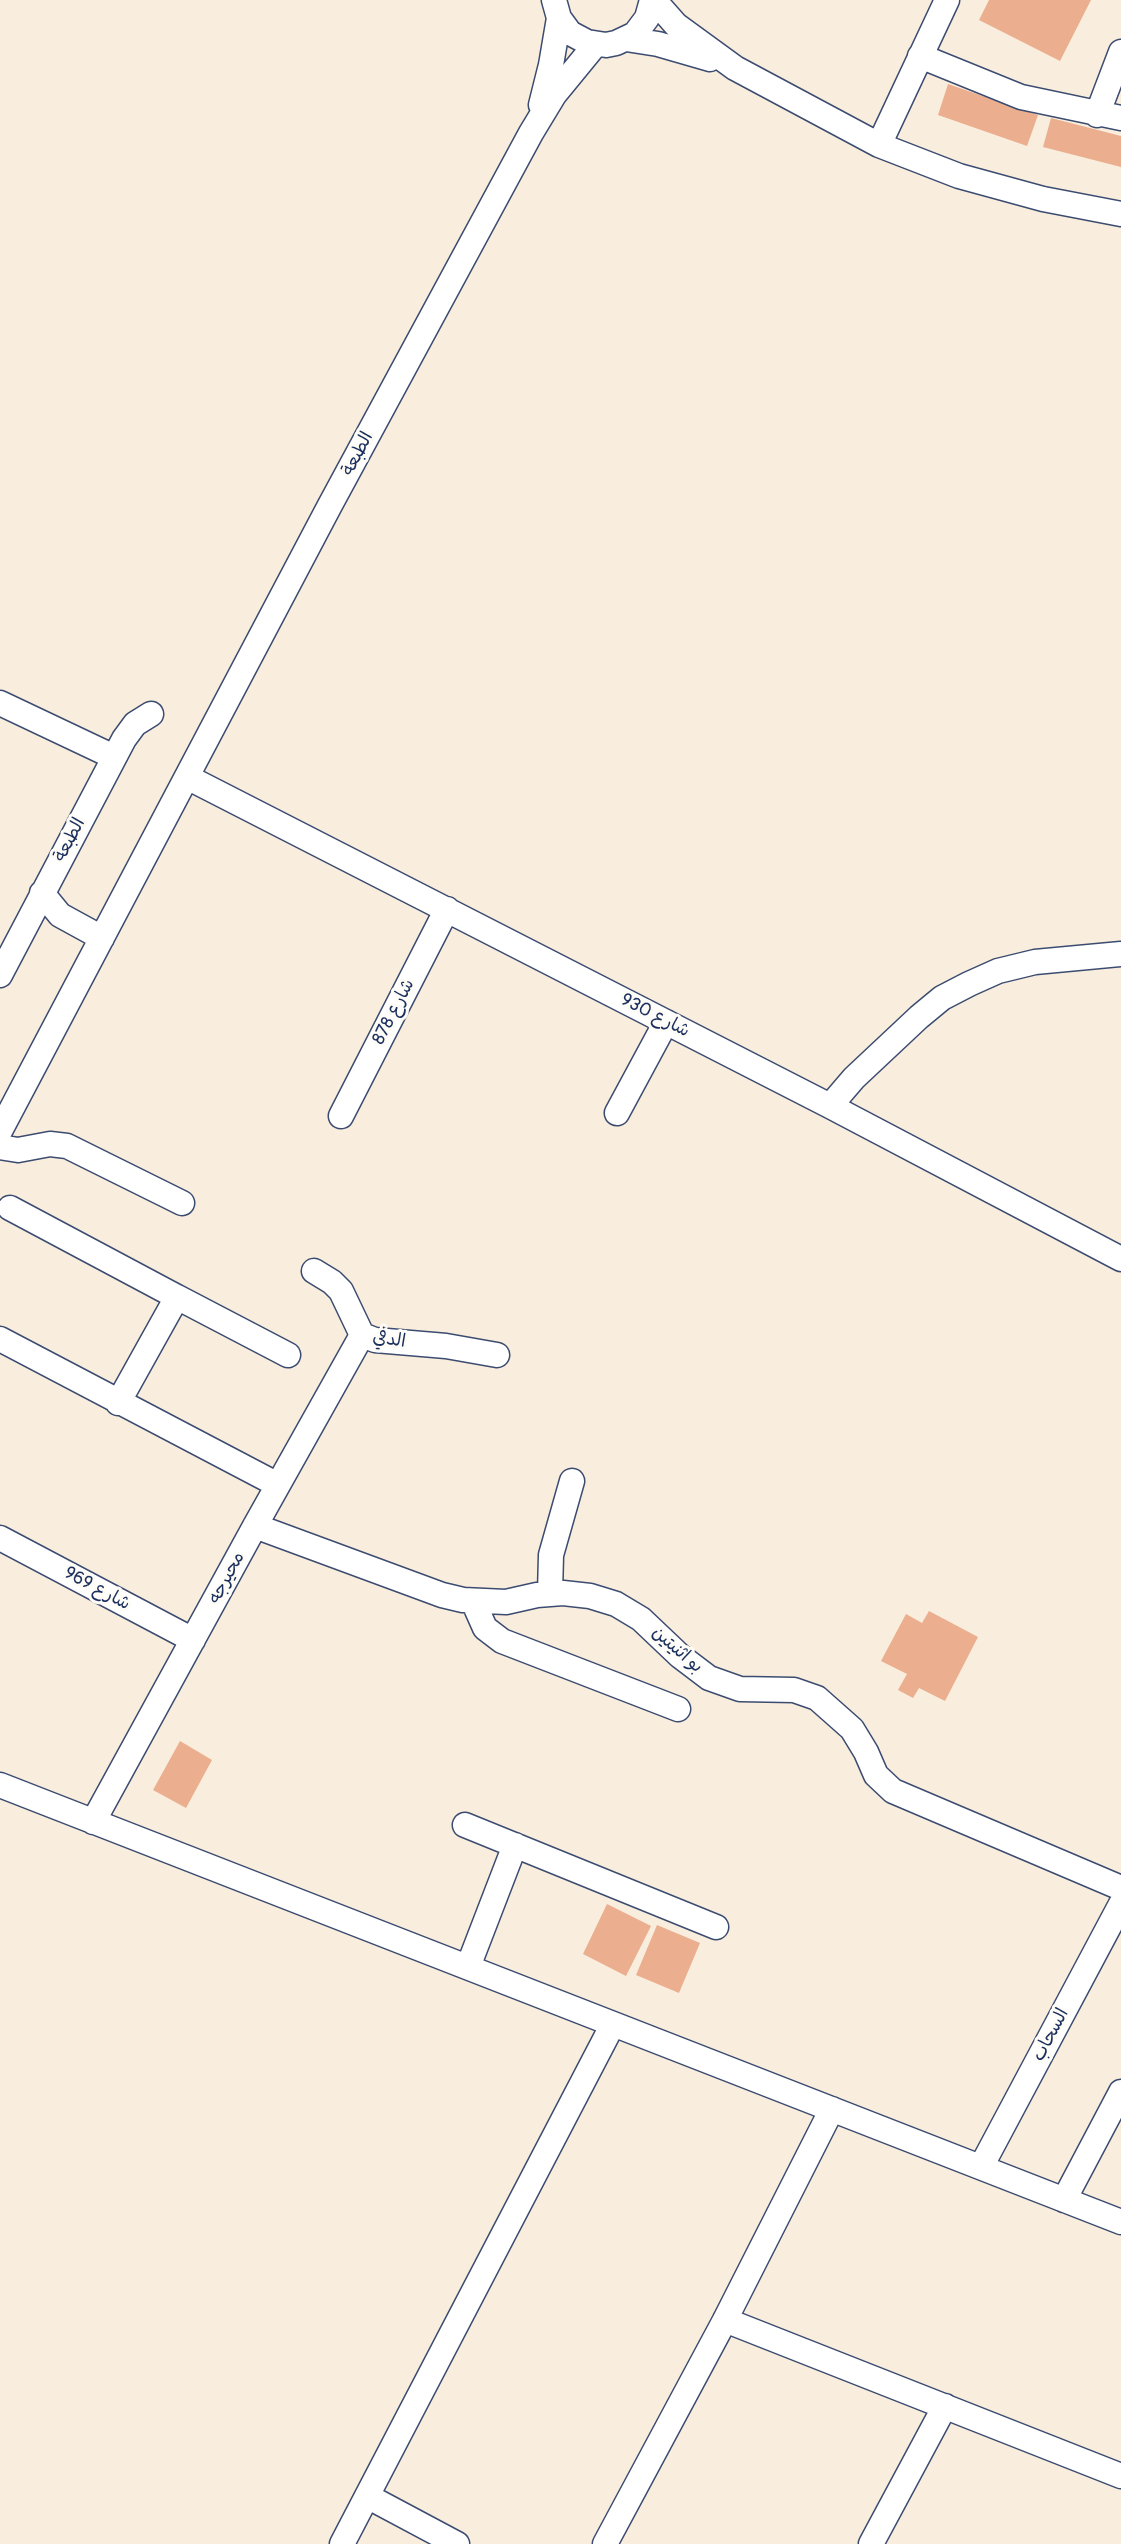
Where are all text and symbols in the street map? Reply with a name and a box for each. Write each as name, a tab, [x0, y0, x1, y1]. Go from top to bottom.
street label: الطبعة	[338, 428, 378, 480]
street label: الطبعة	[50, 814, 90, 866]
street label: شارع 878	[368, 976, 420, 1048]
street label: شارع 930	[617, 989, 693, 1043]
street label: الدفي	[371, 1327, 407, 1353]
street label: محيرجه	[204, 1548, 250, 1608]
street label: شارع 969	[60, 1563, 134, 1615]
street label: بو اثنيتين	[647, 1622, 707, 1678]
street label: السحاب	[1028, 2005, 1074, 2065]

